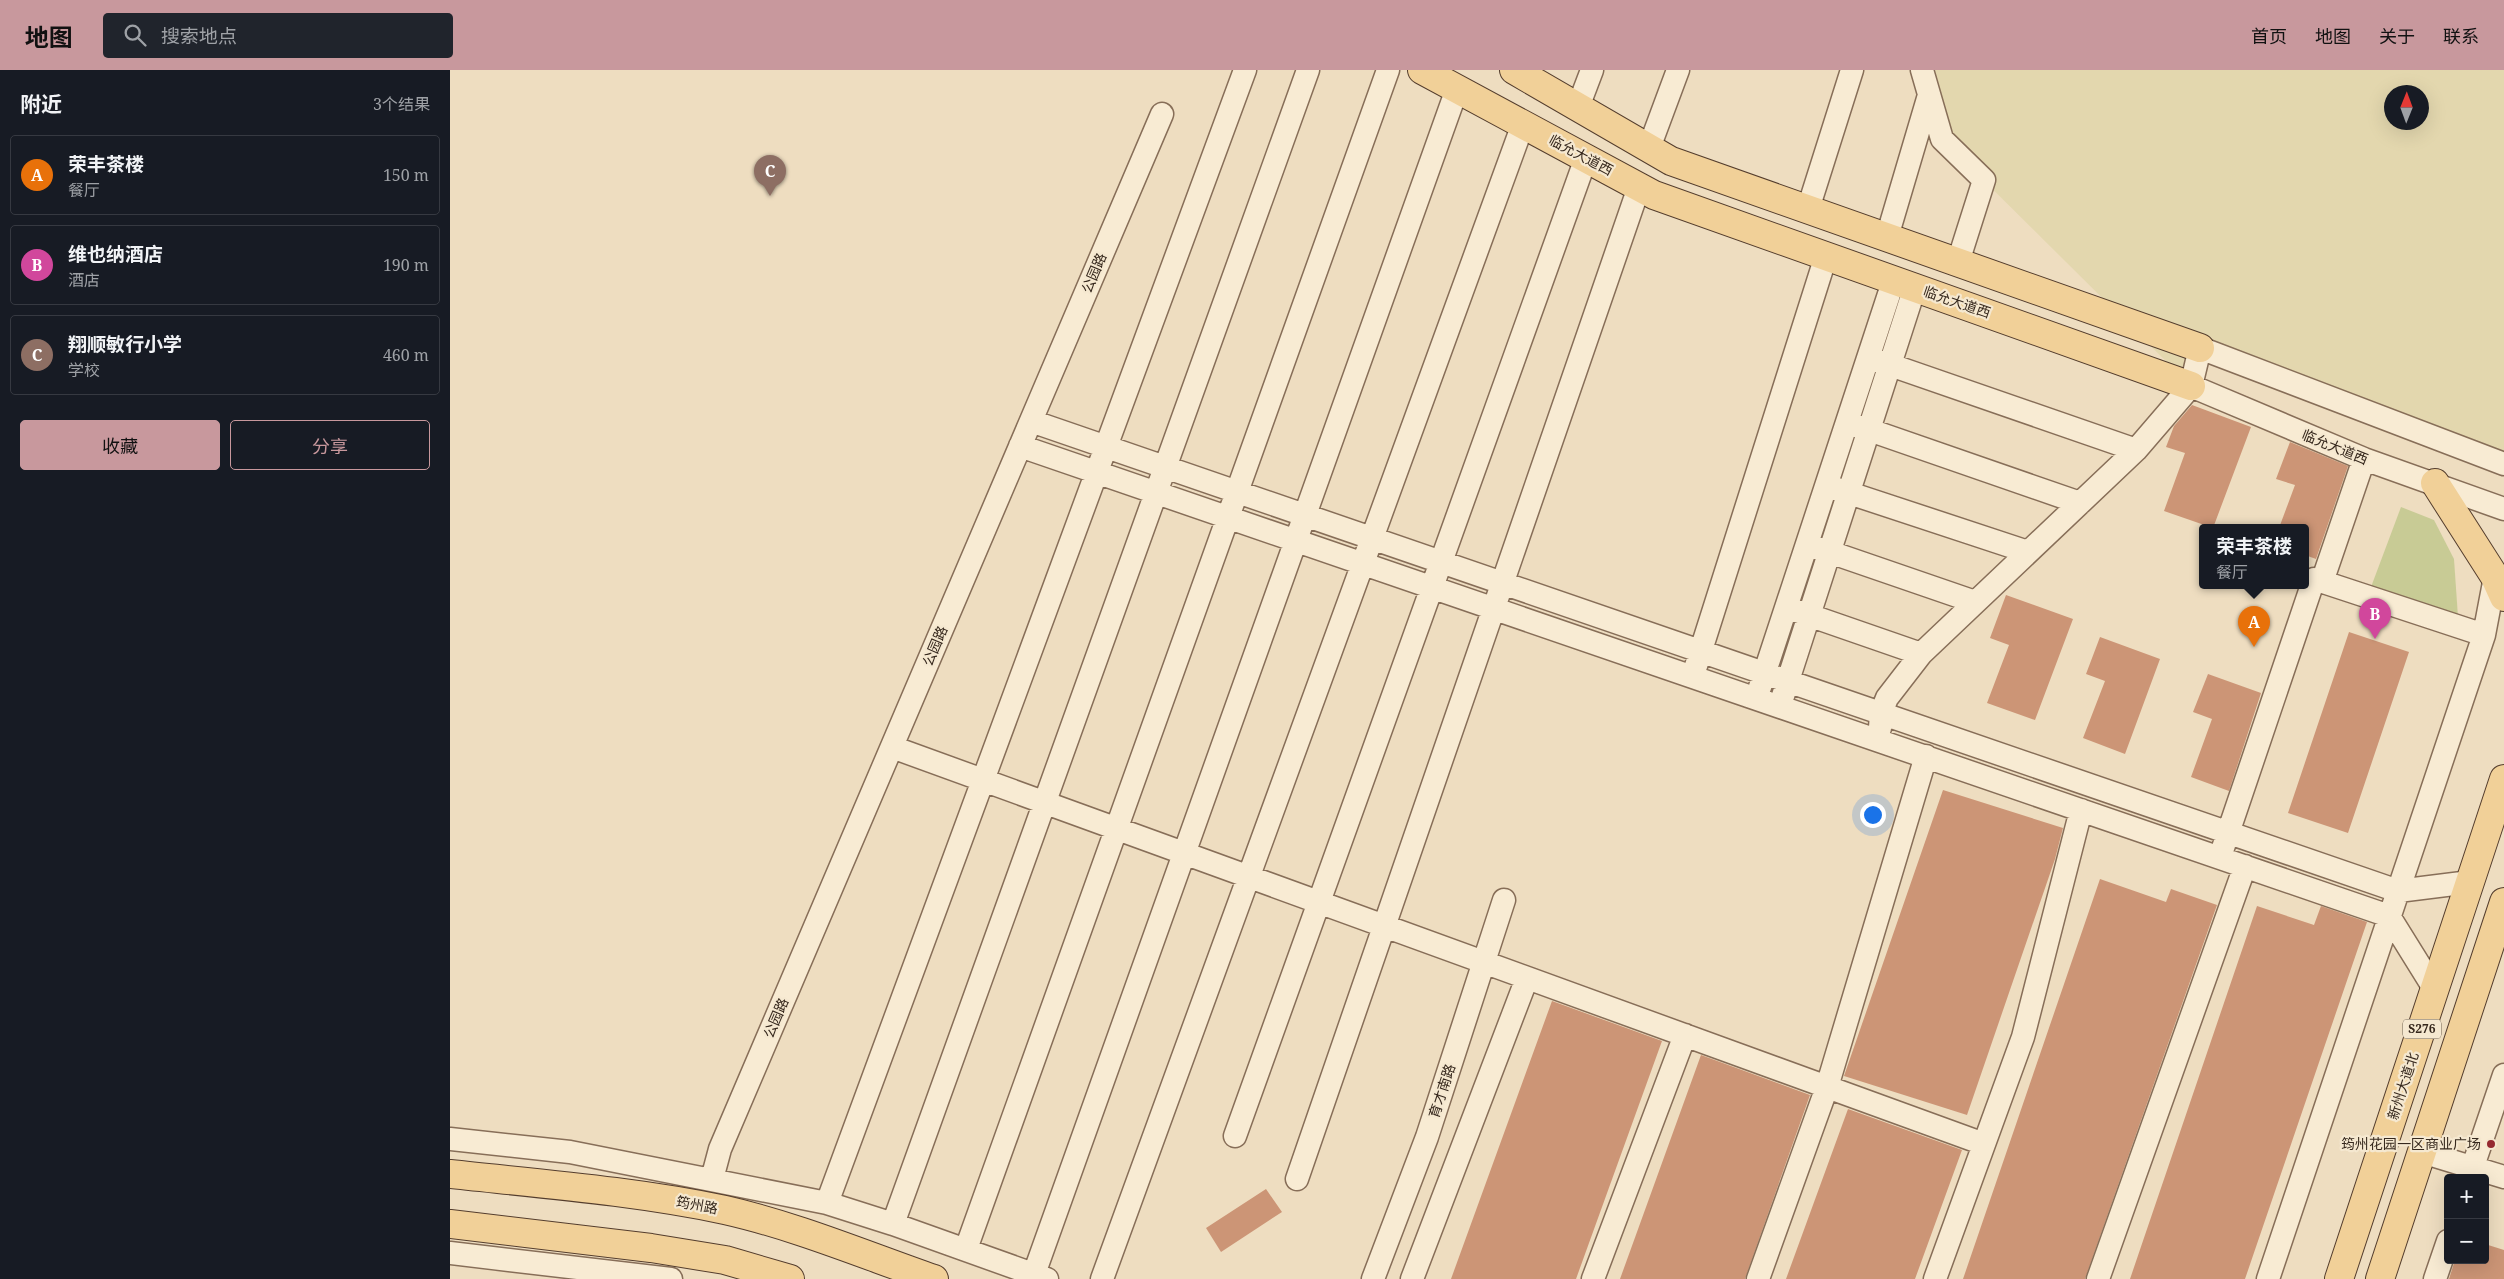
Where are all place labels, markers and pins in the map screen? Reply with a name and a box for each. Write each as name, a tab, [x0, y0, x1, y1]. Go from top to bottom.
pin: C	[754, 155, 786, 196]
pin: B	[2359, 598, 2391, 639]
pin: A	[2238, 606, 2270, 647]
place label: 筠州花园一区商业广场	[2341, 1134, 2481, 1153]
marker: 筠州花园一区商业广场	[2485, 1138, 2497, 1150]

